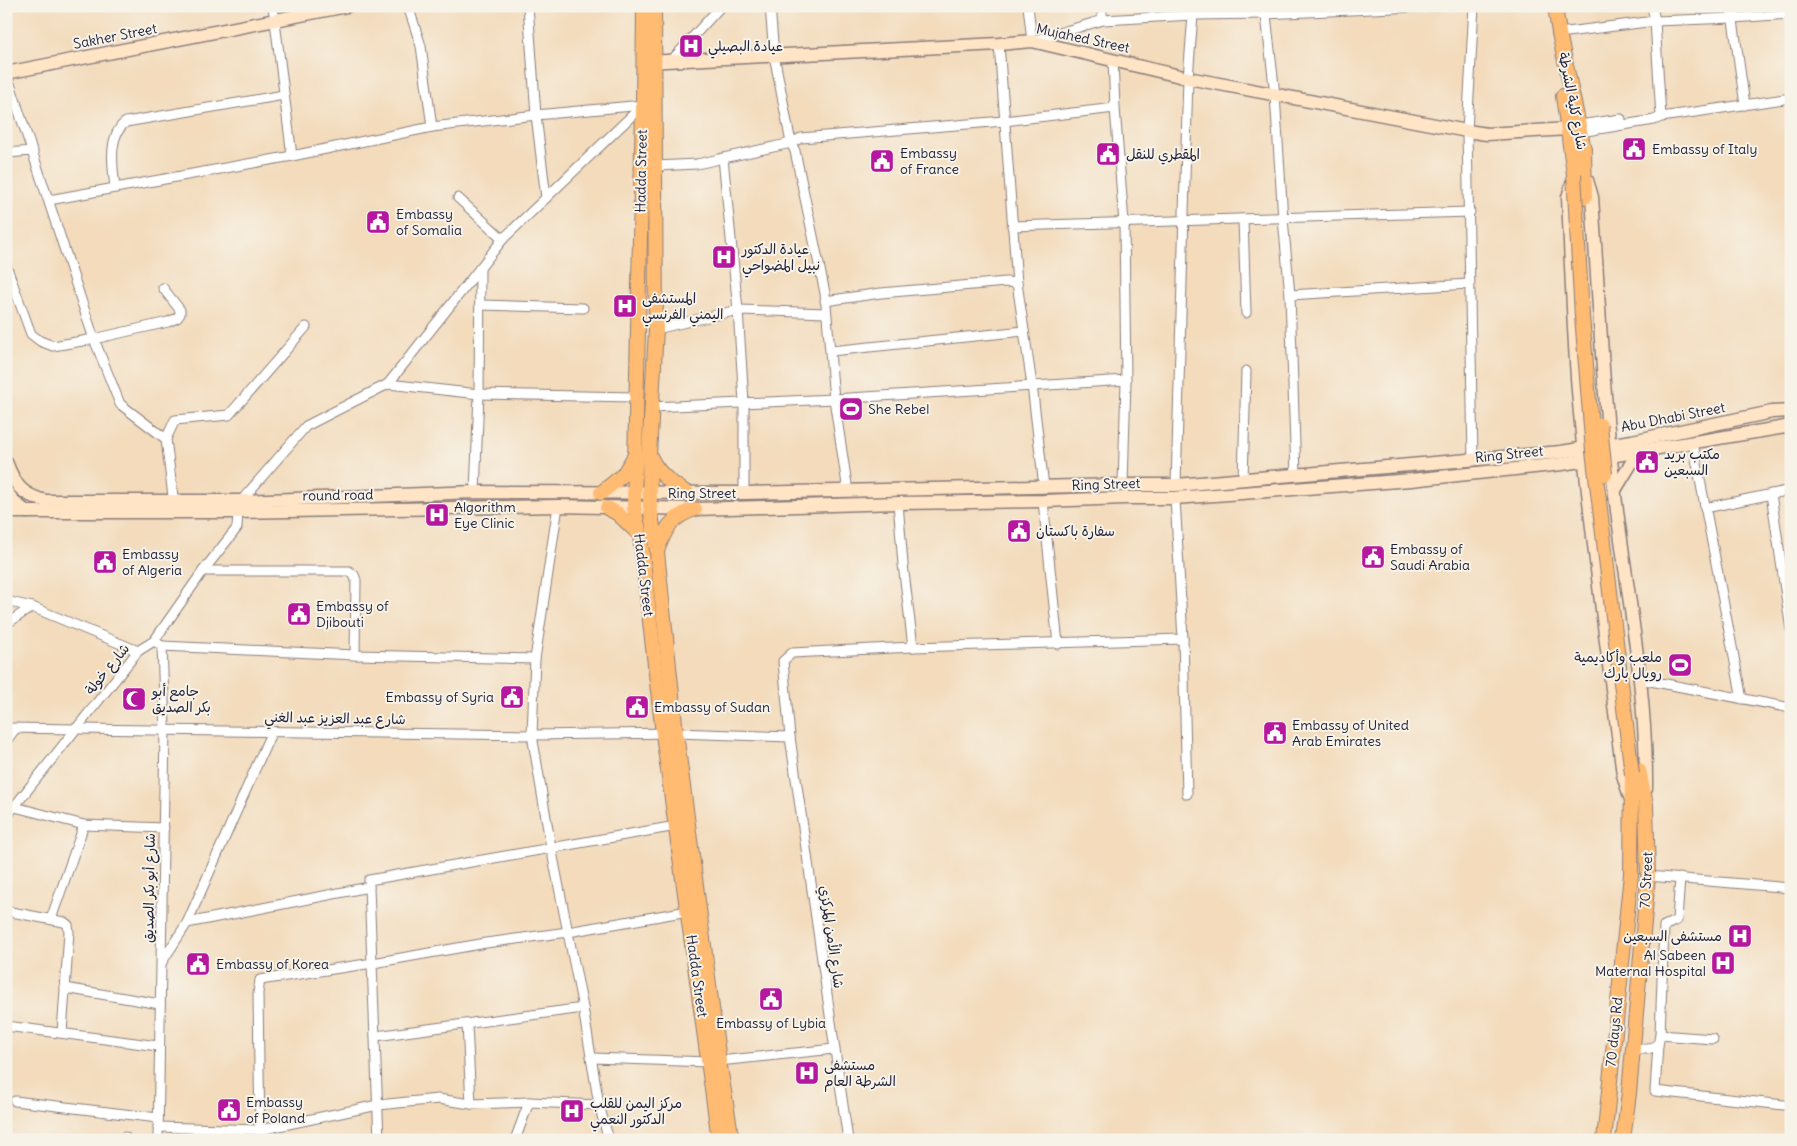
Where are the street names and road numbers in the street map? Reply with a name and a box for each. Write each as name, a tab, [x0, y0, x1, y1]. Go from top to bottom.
street label: Sakher Street	[72, 19, 159, 53]
street label: Mujahed Street	[1035, 19, 1132, 57]
street label: شارع كلية الشرطة	[1554, 50, 1591, 152]
street label: Hadda Street	[631, 129, 651, 213]
street label: Abu Dhabi Street	[1619, 398, 1727, 436]
street label: Ring Street	[1474, 441, 1544, 467]
street label: Ring Street	[1071, 474, 1141, 494]
street label: Ring Street	[668, 484, 737, 502]
street label: round road	[302, 485, 374, 505]
street label: Hadda Street	[630, 533, 658, 618]
street label: شارع خولة	[81, 640, 134, 699]
street label: شارع عبد العزيز عبد الغني	[264, 708, 406, 732]
street label: شارع أبو بكر الصديق	[139, 833, 160, 943]
street label: 70 Street	[1636, 851, 1656, 909]
street label: شارع الأمن المركزي	[814, 884, 848, 990]
street label: Hadda Street	[682, 934, 712, 1019]
street label: 70 days Rd	[1601, 996, 1627, 1068]

